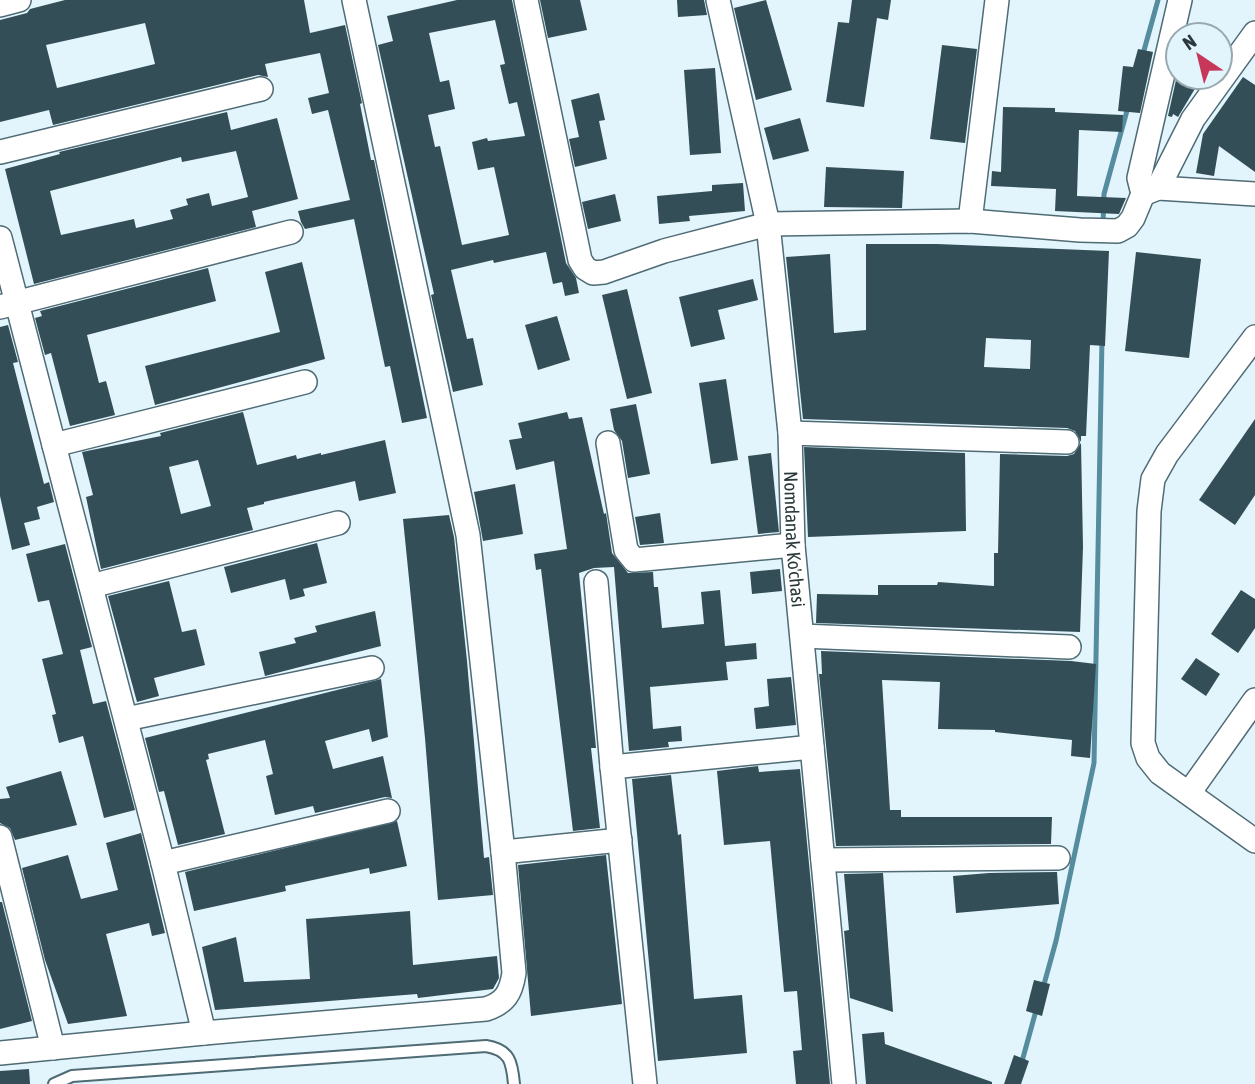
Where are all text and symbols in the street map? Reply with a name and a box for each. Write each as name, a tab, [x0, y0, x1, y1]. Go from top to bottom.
north arrow	[1164, 21, 1234, 91]
text: N	[1178, 30, 1200, 54]
street label: Nomdanak Ko'chasi	[780, 471, 810, 608]

